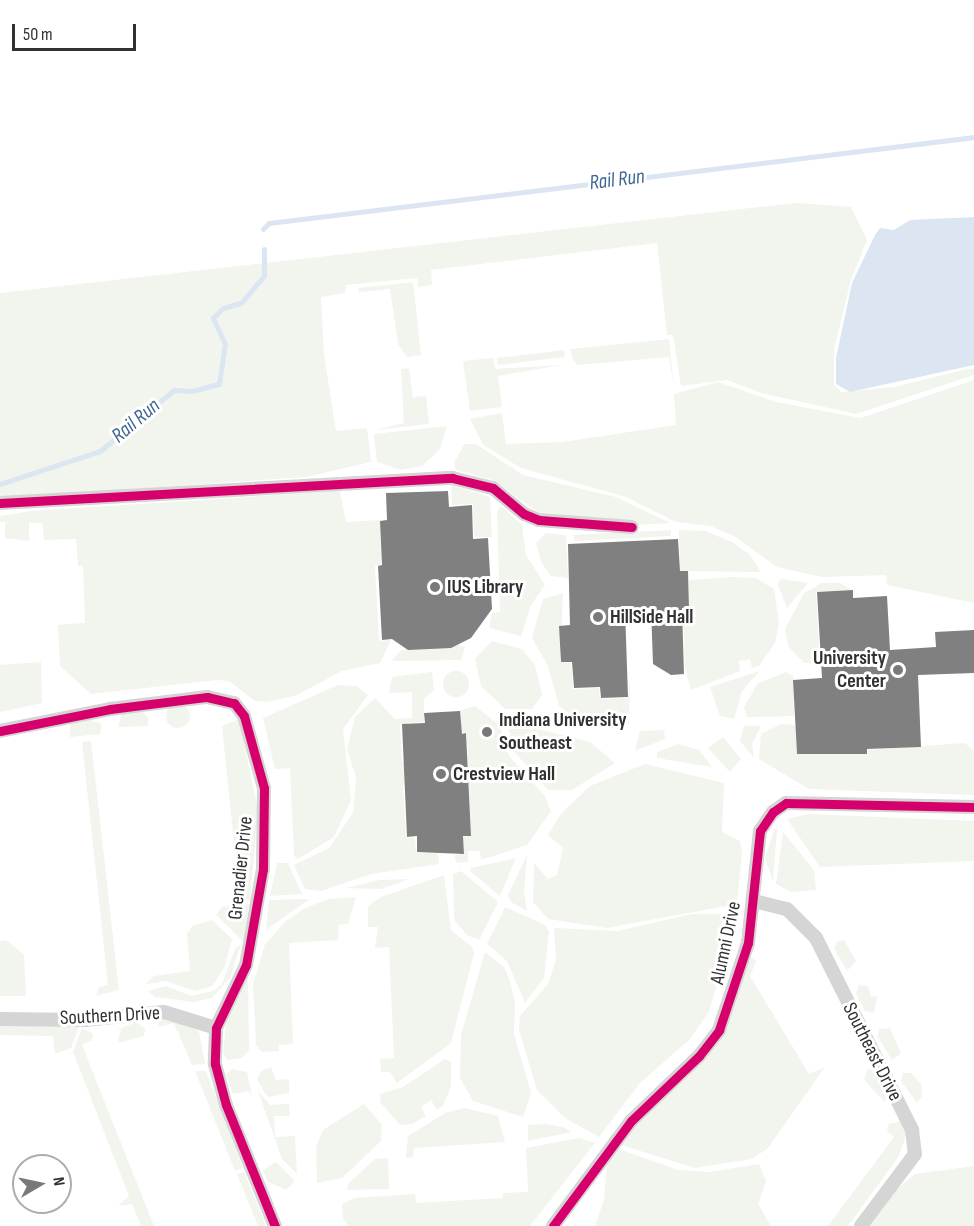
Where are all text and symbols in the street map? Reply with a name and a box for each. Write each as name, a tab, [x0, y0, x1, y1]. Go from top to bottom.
scale bar	[15, 12, 140, 50]
text: 50 m	[23, 24, 53, 45]
water label: Rail Run	[588, 164, 646, 196]
water label: Rail Run	[107, 393, 165, 449]
place label: IUS Library	[447, 575, 523, 599]
marker: IUS Library	[428, 580, 442, 594]
place label: HillSide Hall	[610, 605, 693, 629]
marker: HillSide Hall	[591, 610, 605, 624]
place label: University Center	[813, 646, 886, 693]
marker: University Center	[891, 663, 905, 677]
place label: Indiana University Southeast	[499, 708, 626, 755]
marker: Indiana University Southeast	[480, 725, 494, 739]
place label: Crestview Hall	[453, 762, 555, 786]
marker: Crestview Hall	[434, 767, 448, 781]
street label: Grenadier Drive	[224, 815, 258, 921]
street label: Alumni Drive	[706, 899, 746, 987]
street label: Southeast Drive	[837, 999, 907, 1105]
street label: Southern Drive	[59, 1001, 161, 1031]
north arrow	[12, 1154, 72, 1214]
text: N	[48, 1176, 68, 1187]

